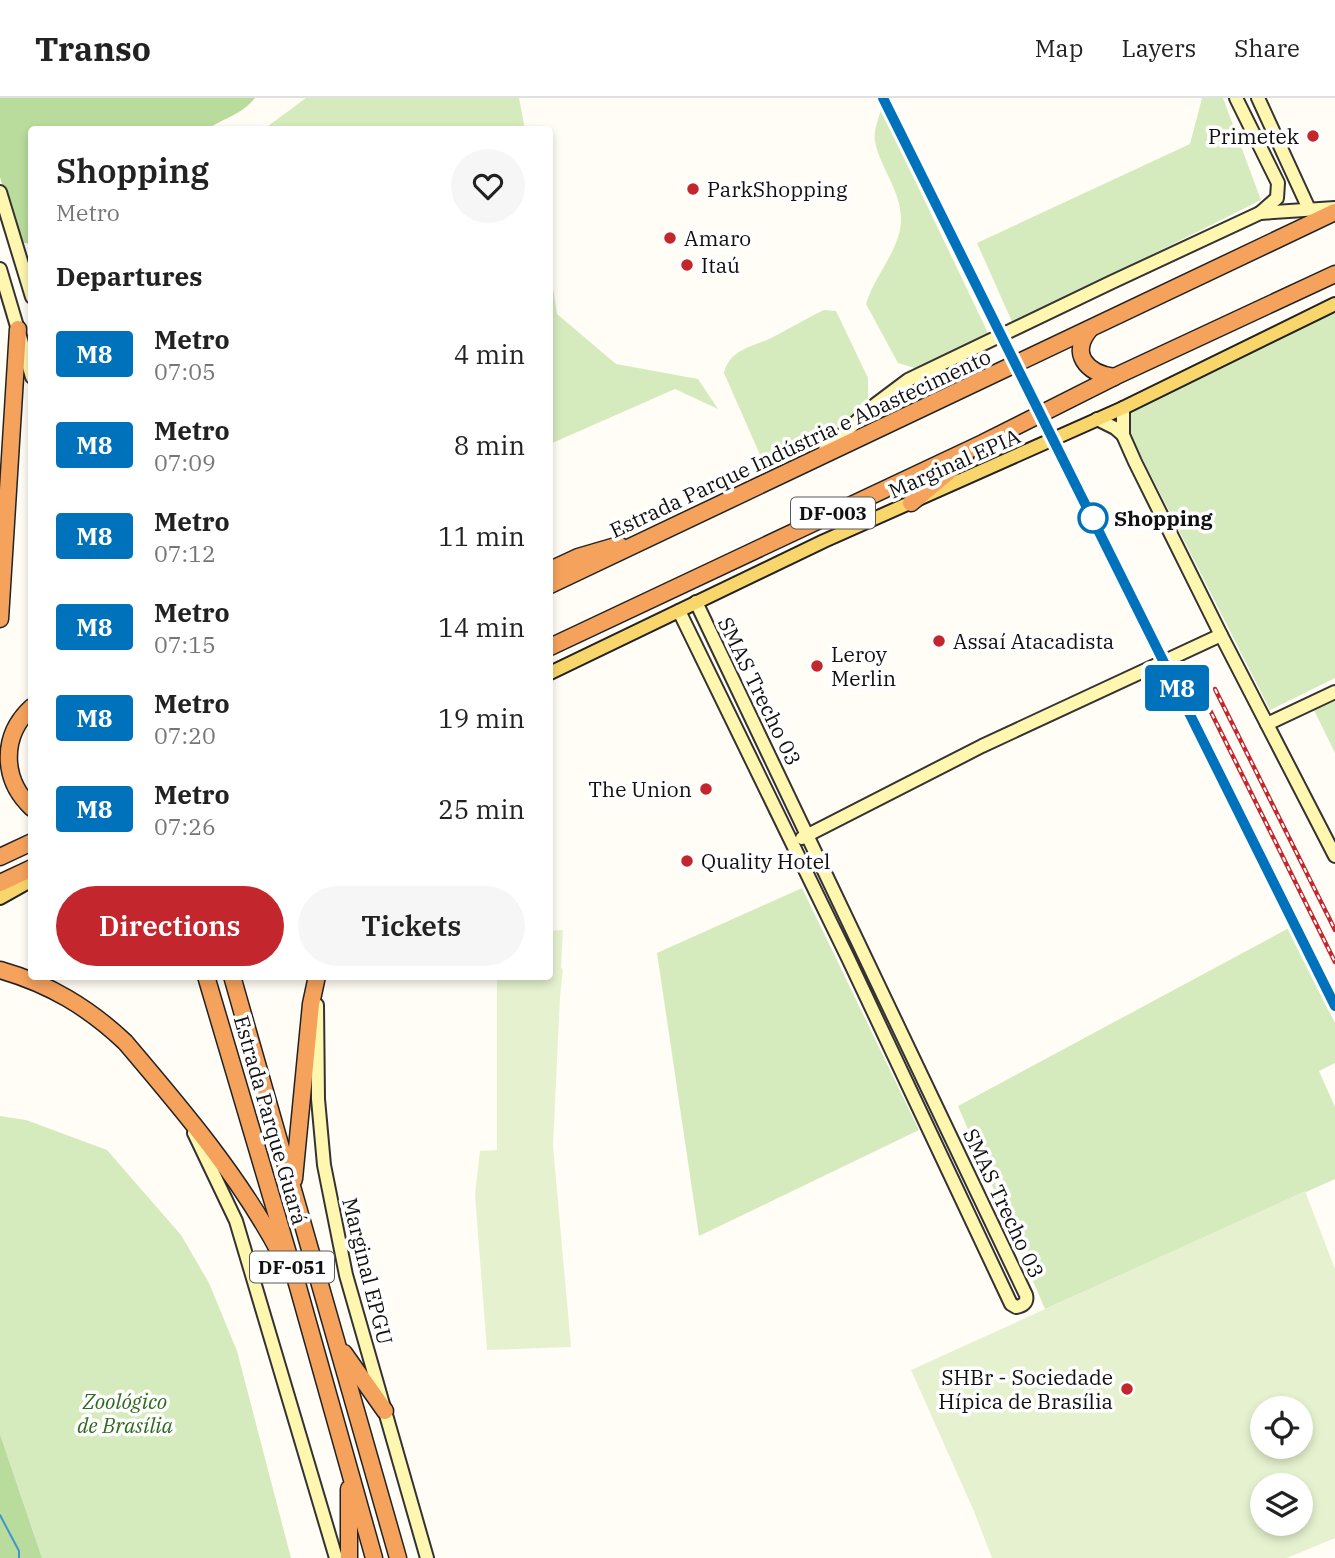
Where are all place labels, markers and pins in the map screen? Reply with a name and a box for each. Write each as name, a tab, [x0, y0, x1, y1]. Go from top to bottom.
place label: Primetek	[1208, 122, 1300, 150]
marker: Primetek	[1305, 128, 1321, 144]
place label: ParkShopping	[707, 175, 848, 203]
marker: ParkShopping	[685, 181, 701, 197]
place label: Amaro	[684, 224, 751, 252]
marker: Amaro	[662, 230, 678, 246]
place label: Itaú	[701, 251, 740, 279]
marker: Itaú	[679, 257, 695, 273]
marker: Shopping	[1078, 503, 1108, 533]
place label: Shopping	[1114, 504, 1214, 532]
place label: Assaí Atacadista	[953, 627, 1114, 655]
marker: Assaí Atacadista	[931, 633, 947, 649]
place label: Leroy Merlin	[831, 640, 896, 692]
marker: Leroy Merlin	[809, 658, 825, 674]
place label: The Union	[588, 775, 692, 803]
marker: The Union	[698, 781, 714, 797]
place label: Quality Hotel	[701, 847, 830, 875]
marker: Quality Hotel	[679, 853, 695, 869]
place label: SHBr - Sociedade Hípica de Brasília	[938, 1363, 1113, 1415]
marker: SHBr - Sociedade Hípica de Brasília	[1119, 1381, 1135, 1397]

